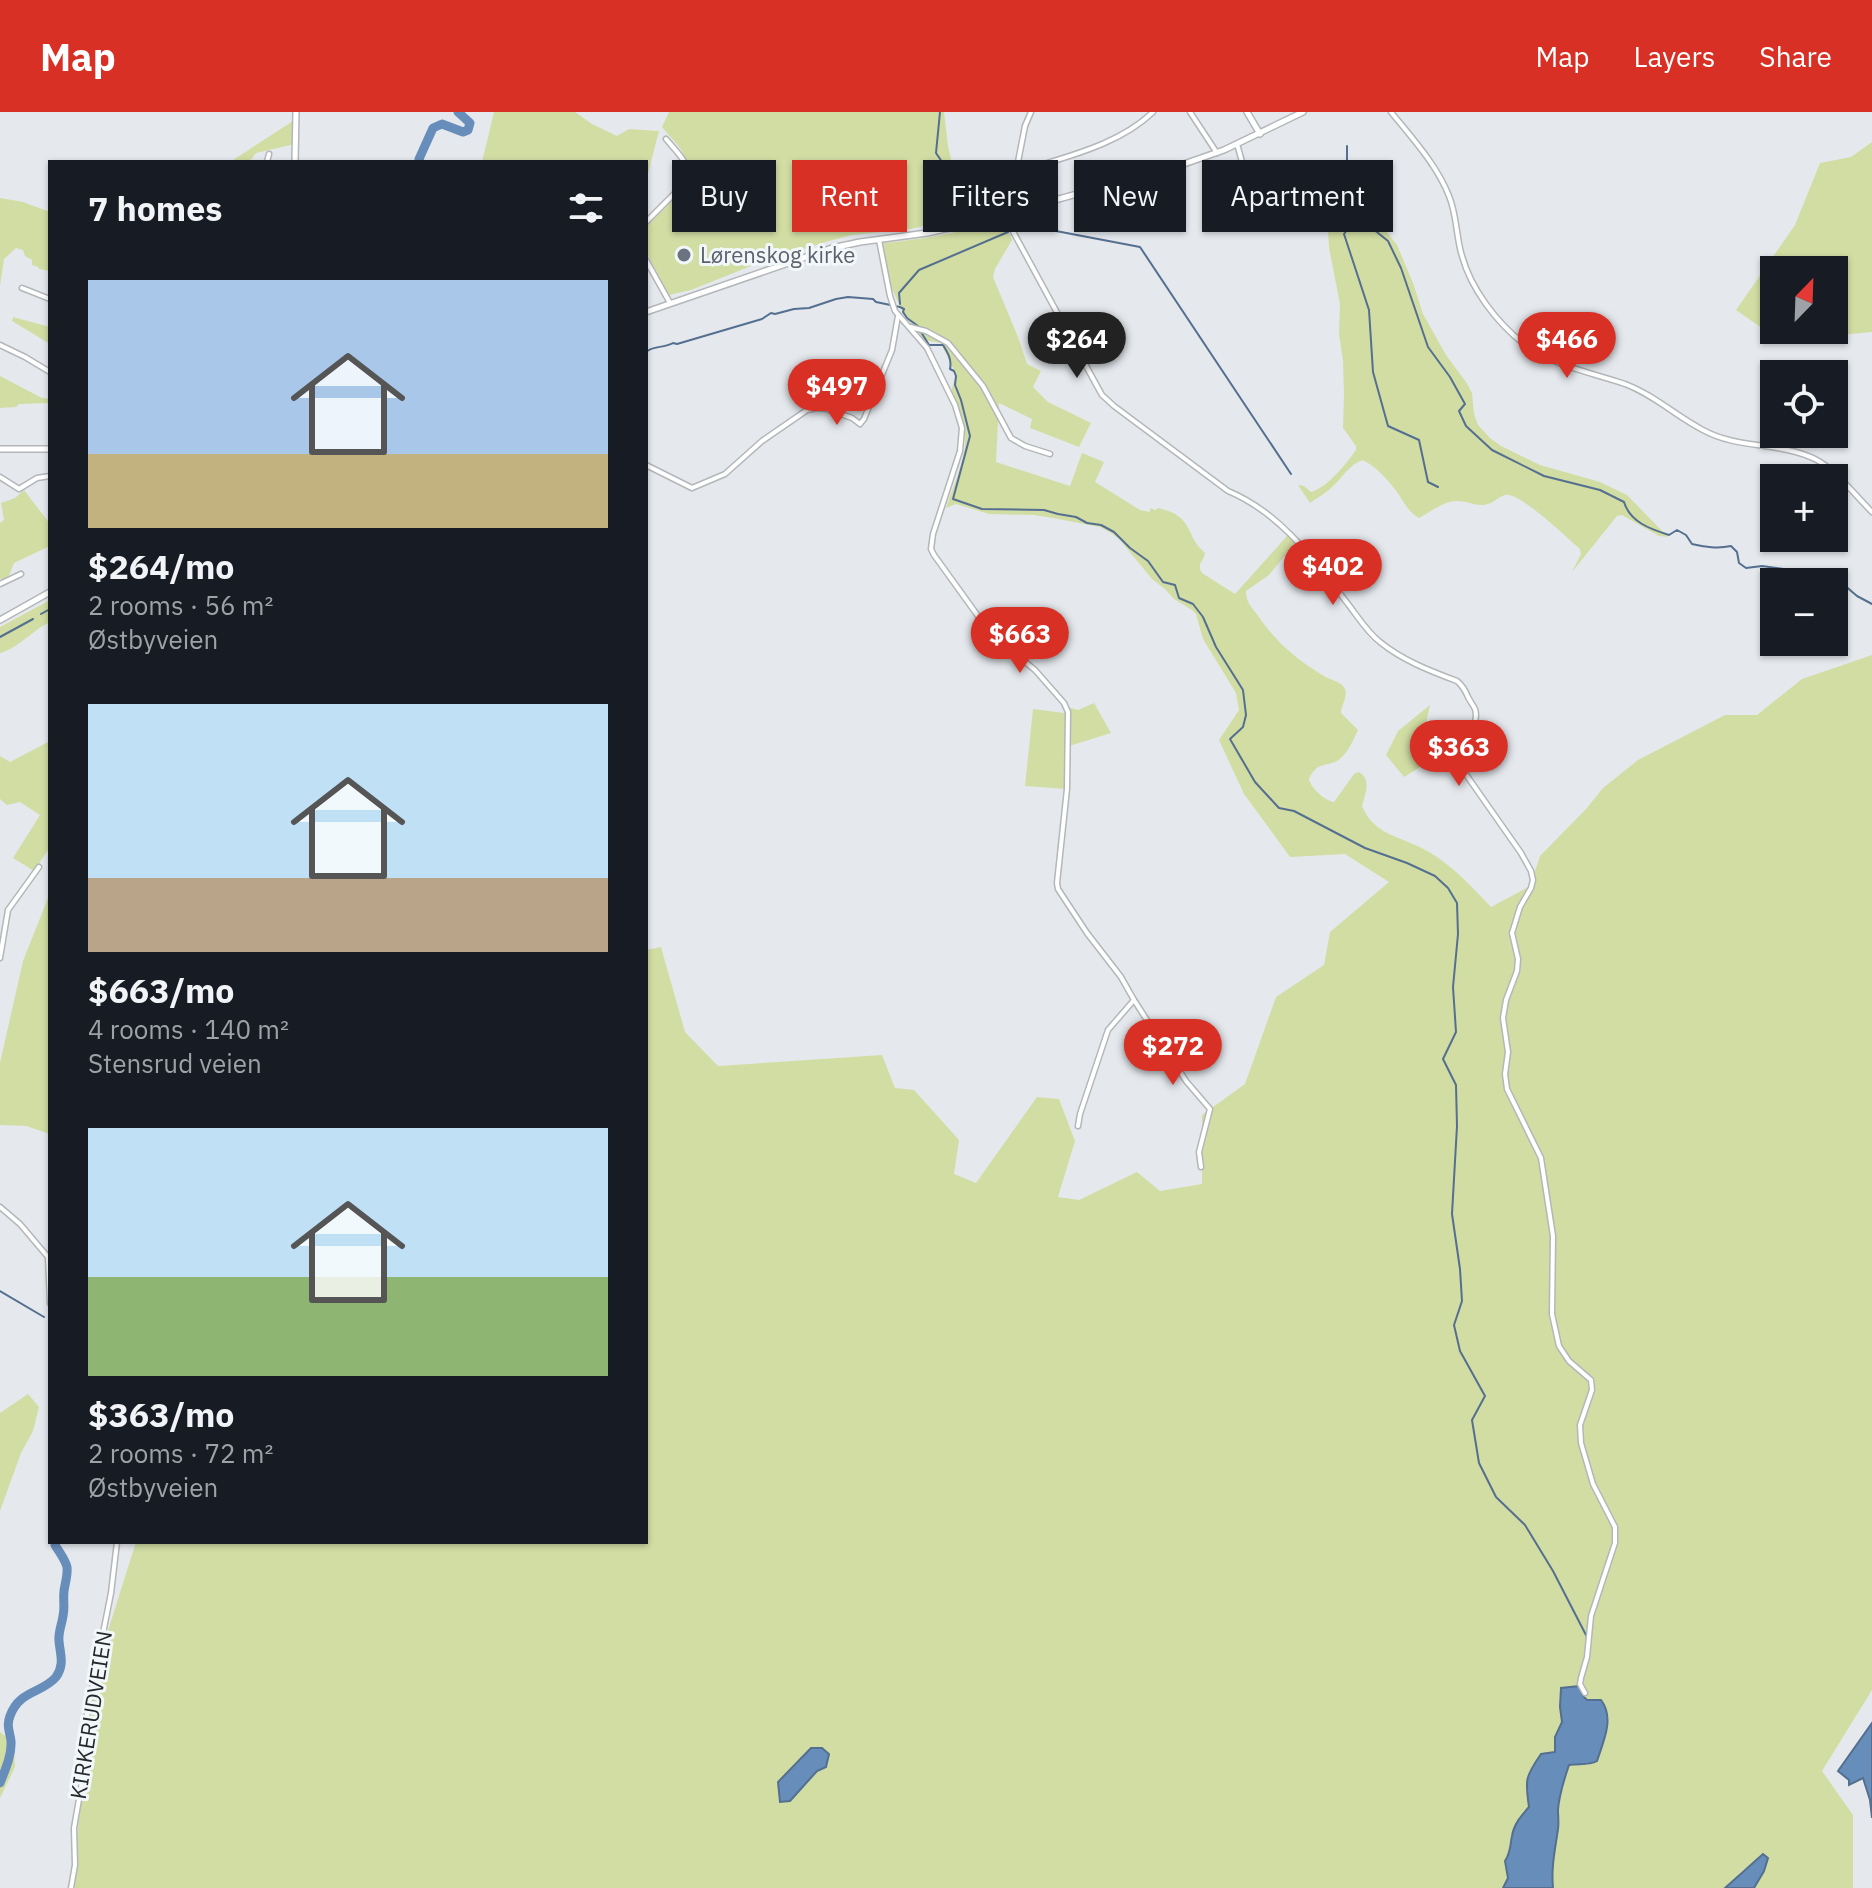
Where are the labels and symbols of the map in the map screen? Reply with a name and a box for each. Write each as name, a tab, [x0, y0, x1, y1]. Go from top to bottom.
place label: Lørenskog kirke	[700, 240, 855, 269]
marker: Lørenskog kirke	[675, 246, 693, 264]
north arrow	[1760, 256, 1848, 344]
pin: $264	[1030, 312, 1124, 380]
pin: $466	[1520, 312, 1614, 380]
pin: $497	[790, 359, 884, 427]
pin: $402	[1286, 539, 1380, 607]
pin: $663	[973, 607, 1067, 675]
pin: $363	[1412, 720, 1506, 788]
pin: $272	[1126, 1019, 1220, 1087]
street label: KIRKERUDVEIEN	[63, 1629, 118, 1801]

